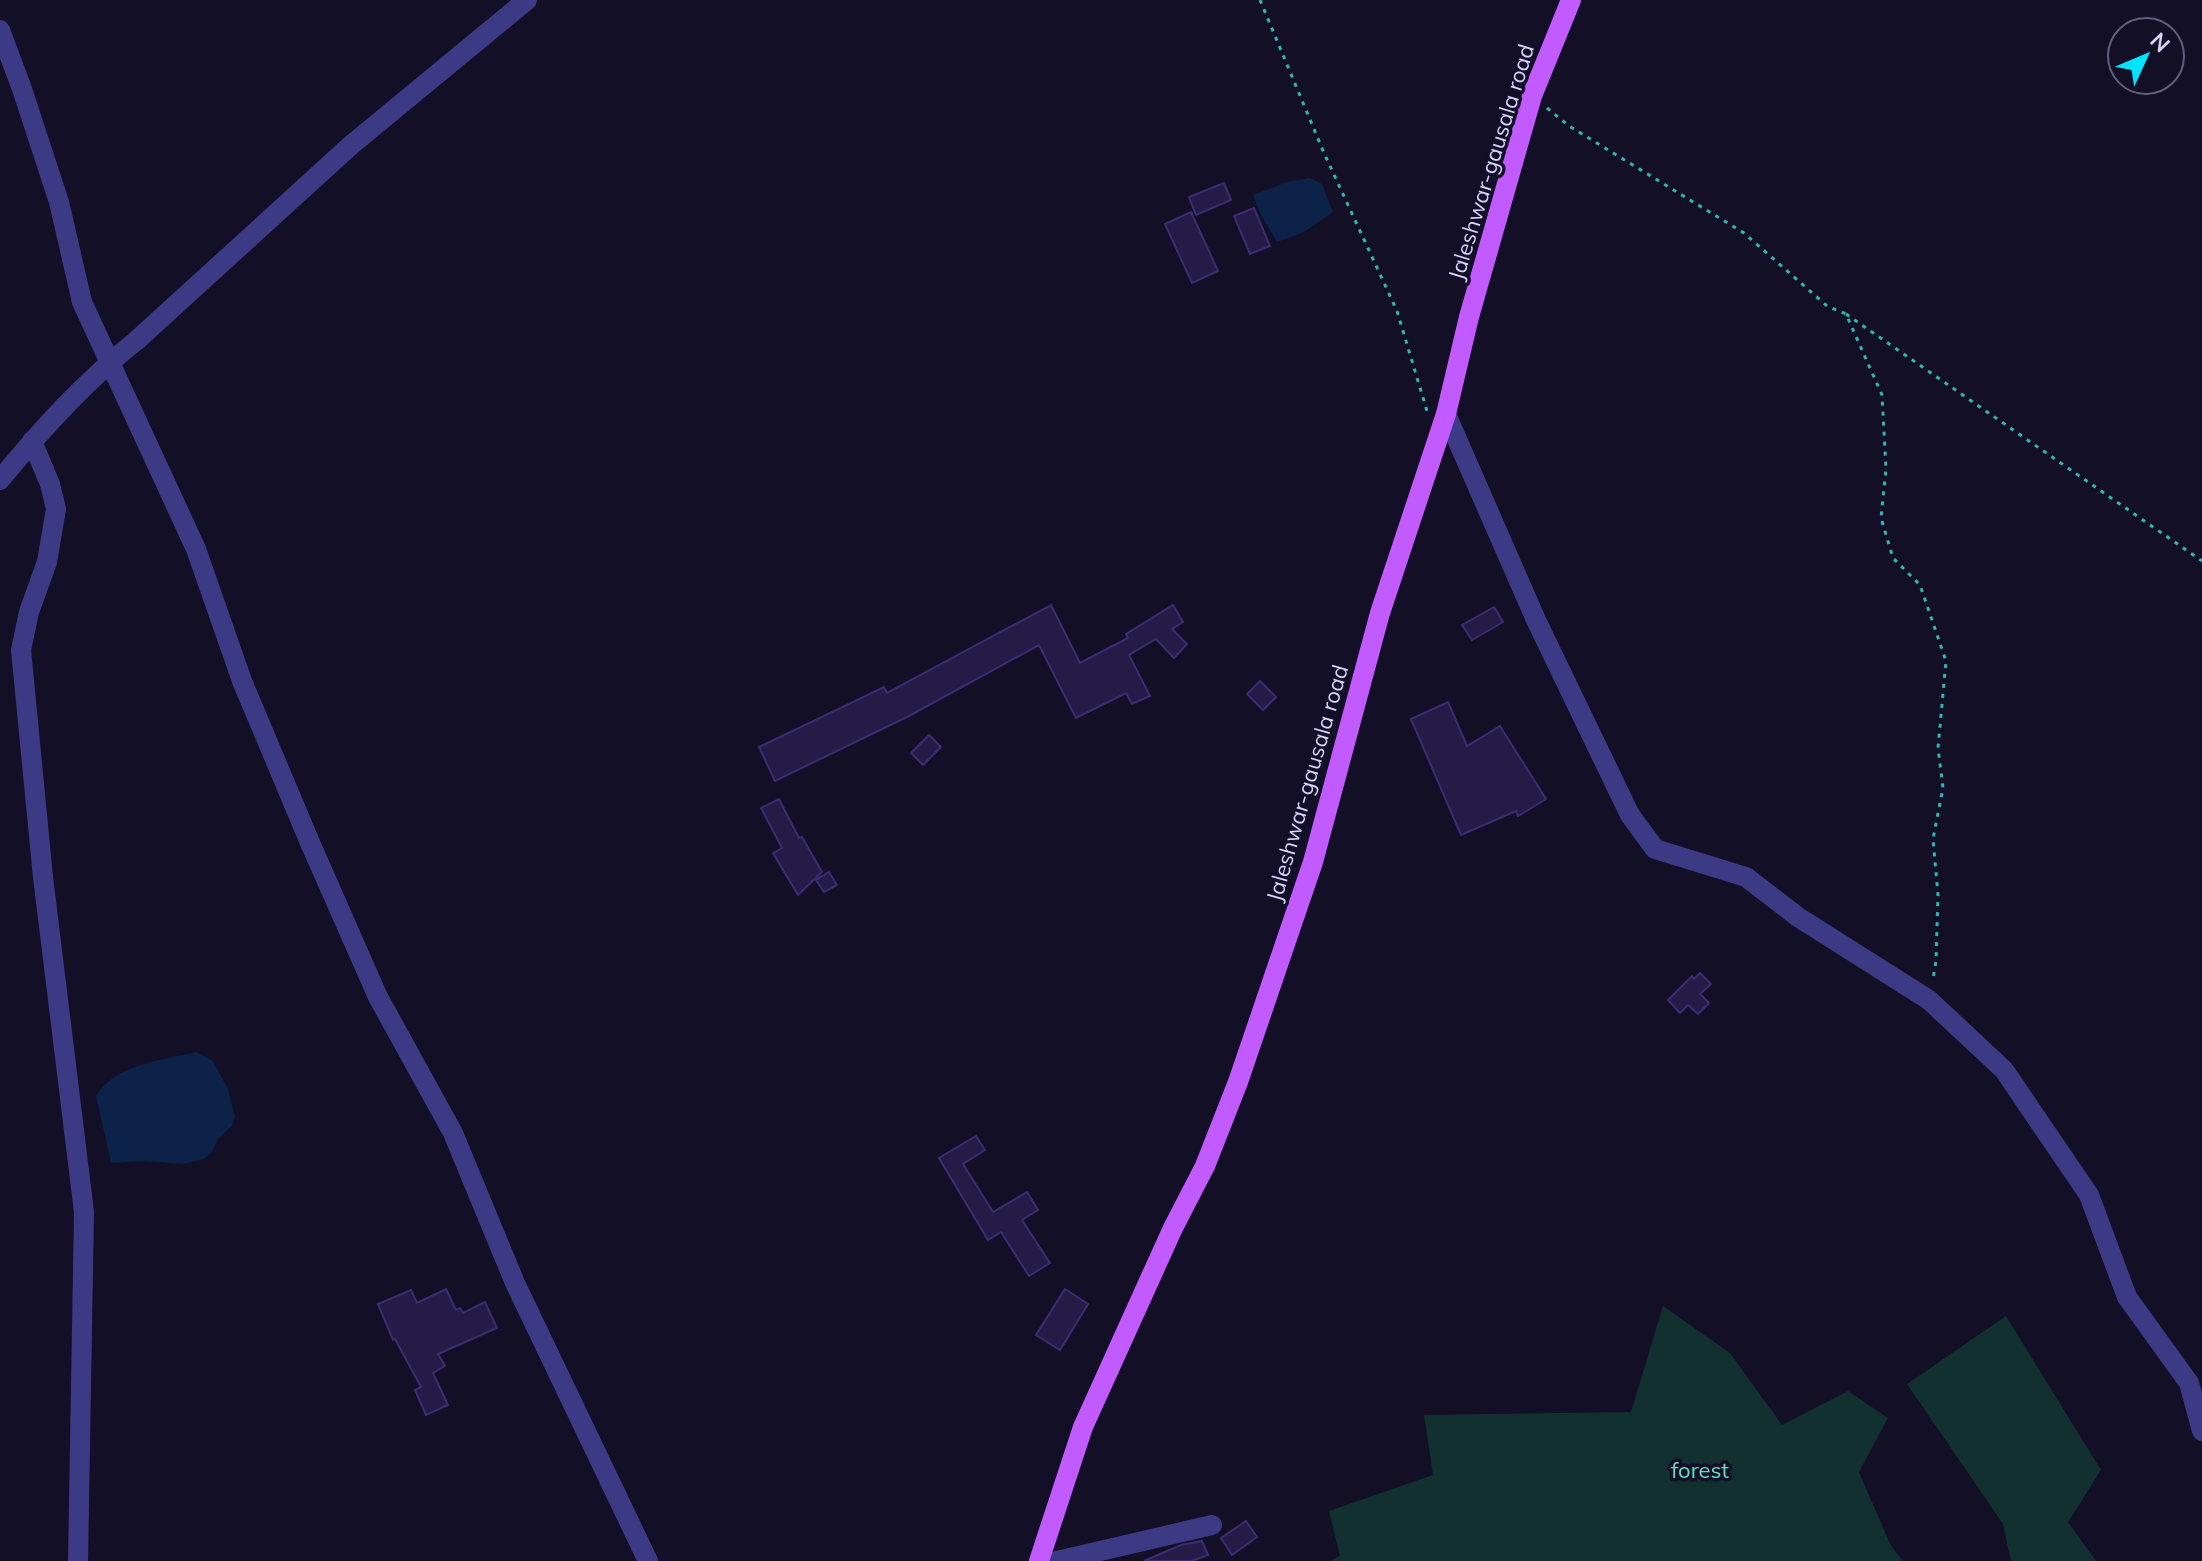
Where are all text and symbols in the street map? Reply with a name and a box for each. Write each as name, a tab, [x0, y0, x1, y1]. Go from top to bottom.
north arrow	[2106, 16, 2186, 96]
text: N	[2145, 26, 2176, 58]
street label: Jaleshwar-gausala road	[1442, 41, 1540, 283]
street label: Jaleshwar-gausala road	[1260, 661, 1354, 905]
park label: forest	[1671, 1456, 1729, 1484]

